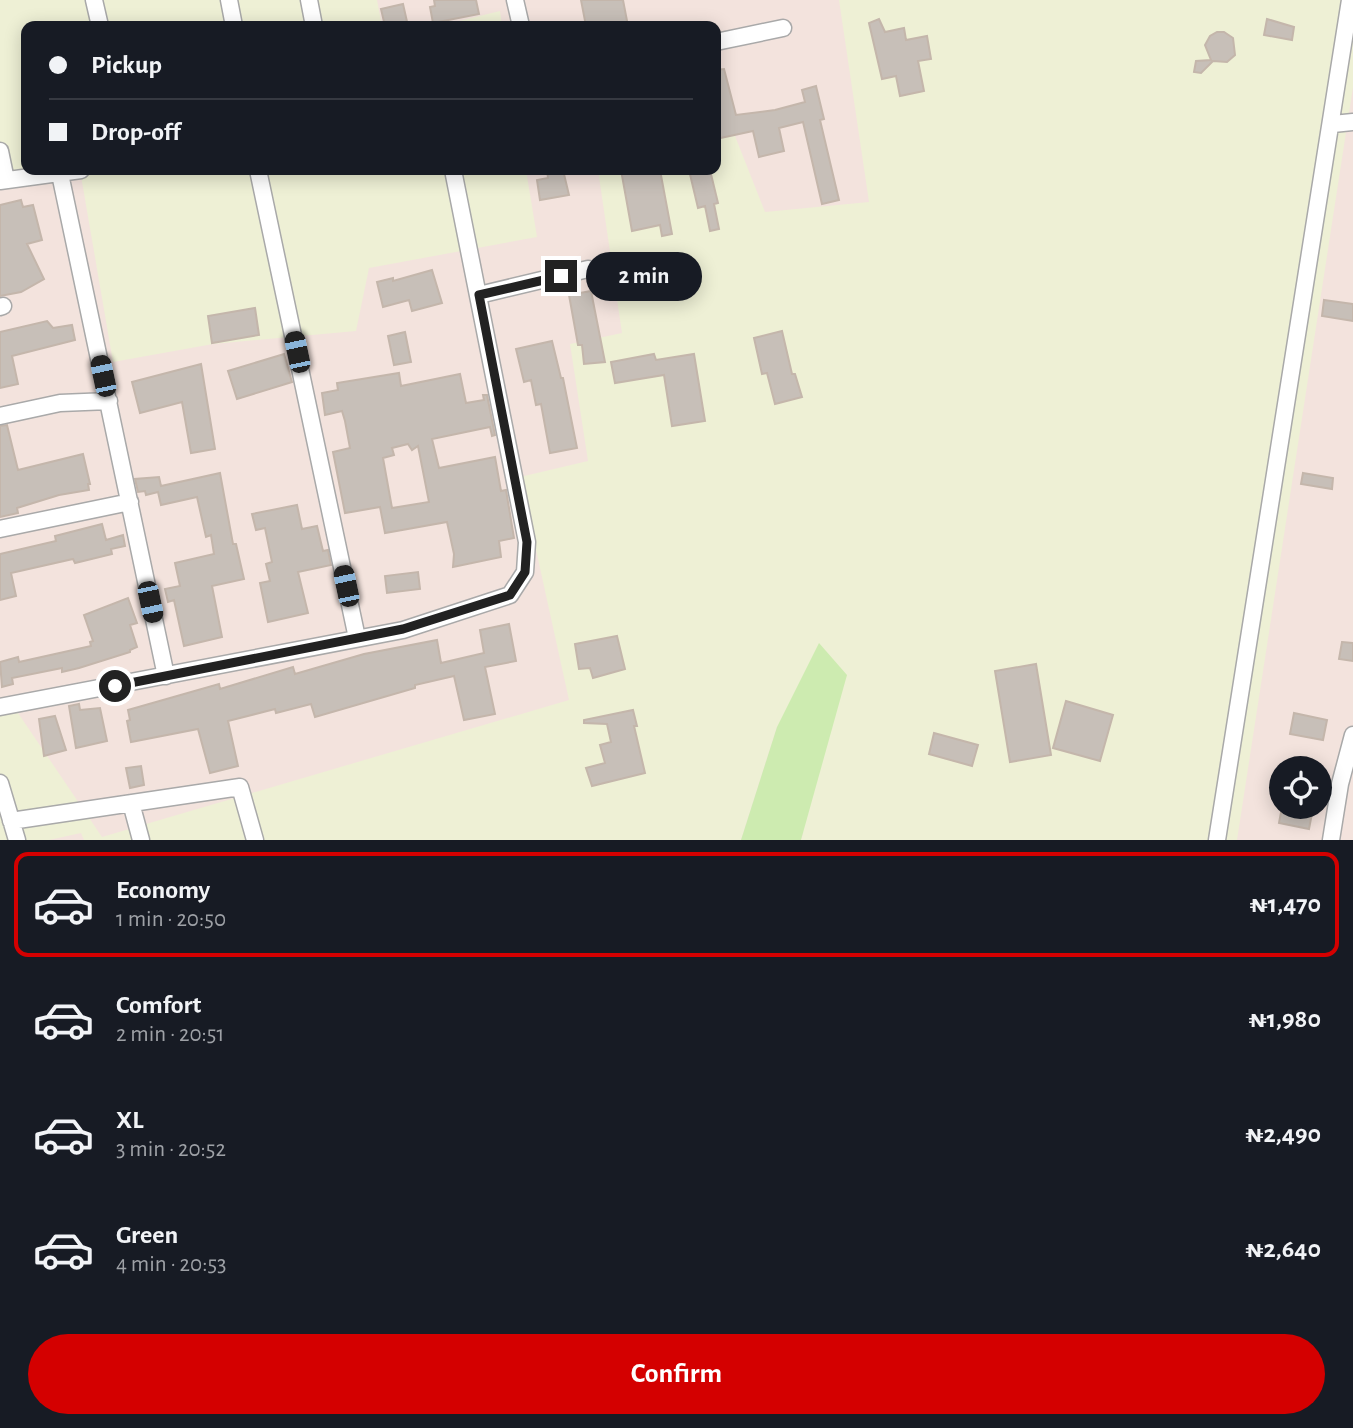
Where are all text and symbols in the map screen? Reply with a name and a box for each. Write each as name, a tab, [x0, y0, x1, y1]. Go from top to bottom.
text: Pickup	[91, 52, 162, 78]
text: Drop-off	[91, 119, 180, 145]
callout: 2 min	[586, 252, 701, 300]
route end	[545, 260, 577, 292]
text: 2 min	[618, 265, 670, 288]
car	[283, 329, 312, 375]
car	[89, 353, 118, 399]
car	[332, 563, 361, 609]
car	[136, 579, 165, 625]
route start	[99, 670, 131, 702]
map controls	[1269, 756, 1332, 819]
button: locate	[1269, 756, 1332, 819]
icon: car	[32, 873, 95, 936]
text: Economy	[116, 877, 210, 903]
text: ₦1,470	[1249, 891, 1321, 917]
text: 1 min · 20:50	[116, 908, 226, 931]
icon: car	[32, 988, 95, 1051]
text: Comfort	[116, 992, 201, 1018]
text: ₦1,980	[1248, 1006, 1321, 1032]
text: 2 min · 20:51	[116, 1023, 224, 1046]
icon: car	[32, 1103, 95, 1166]
text: XL	[116, 1107, 143, 1133]
text: ₦2,490	[1245, 1121, 1321, 1147]
text: 3 min · 20:52	[116, 1138, 226, 1161]
icon: car	[32, 1218, 95, 1281]
text: Green	[116, 1222, 178, 1248]
text: ₦2,640	[1245, 1236, 1321, 1262]
text: 4 min · 20:53	[116, 1253, 227, 1276]
button: Confirm	[28, 1334, 1325, 1414]

